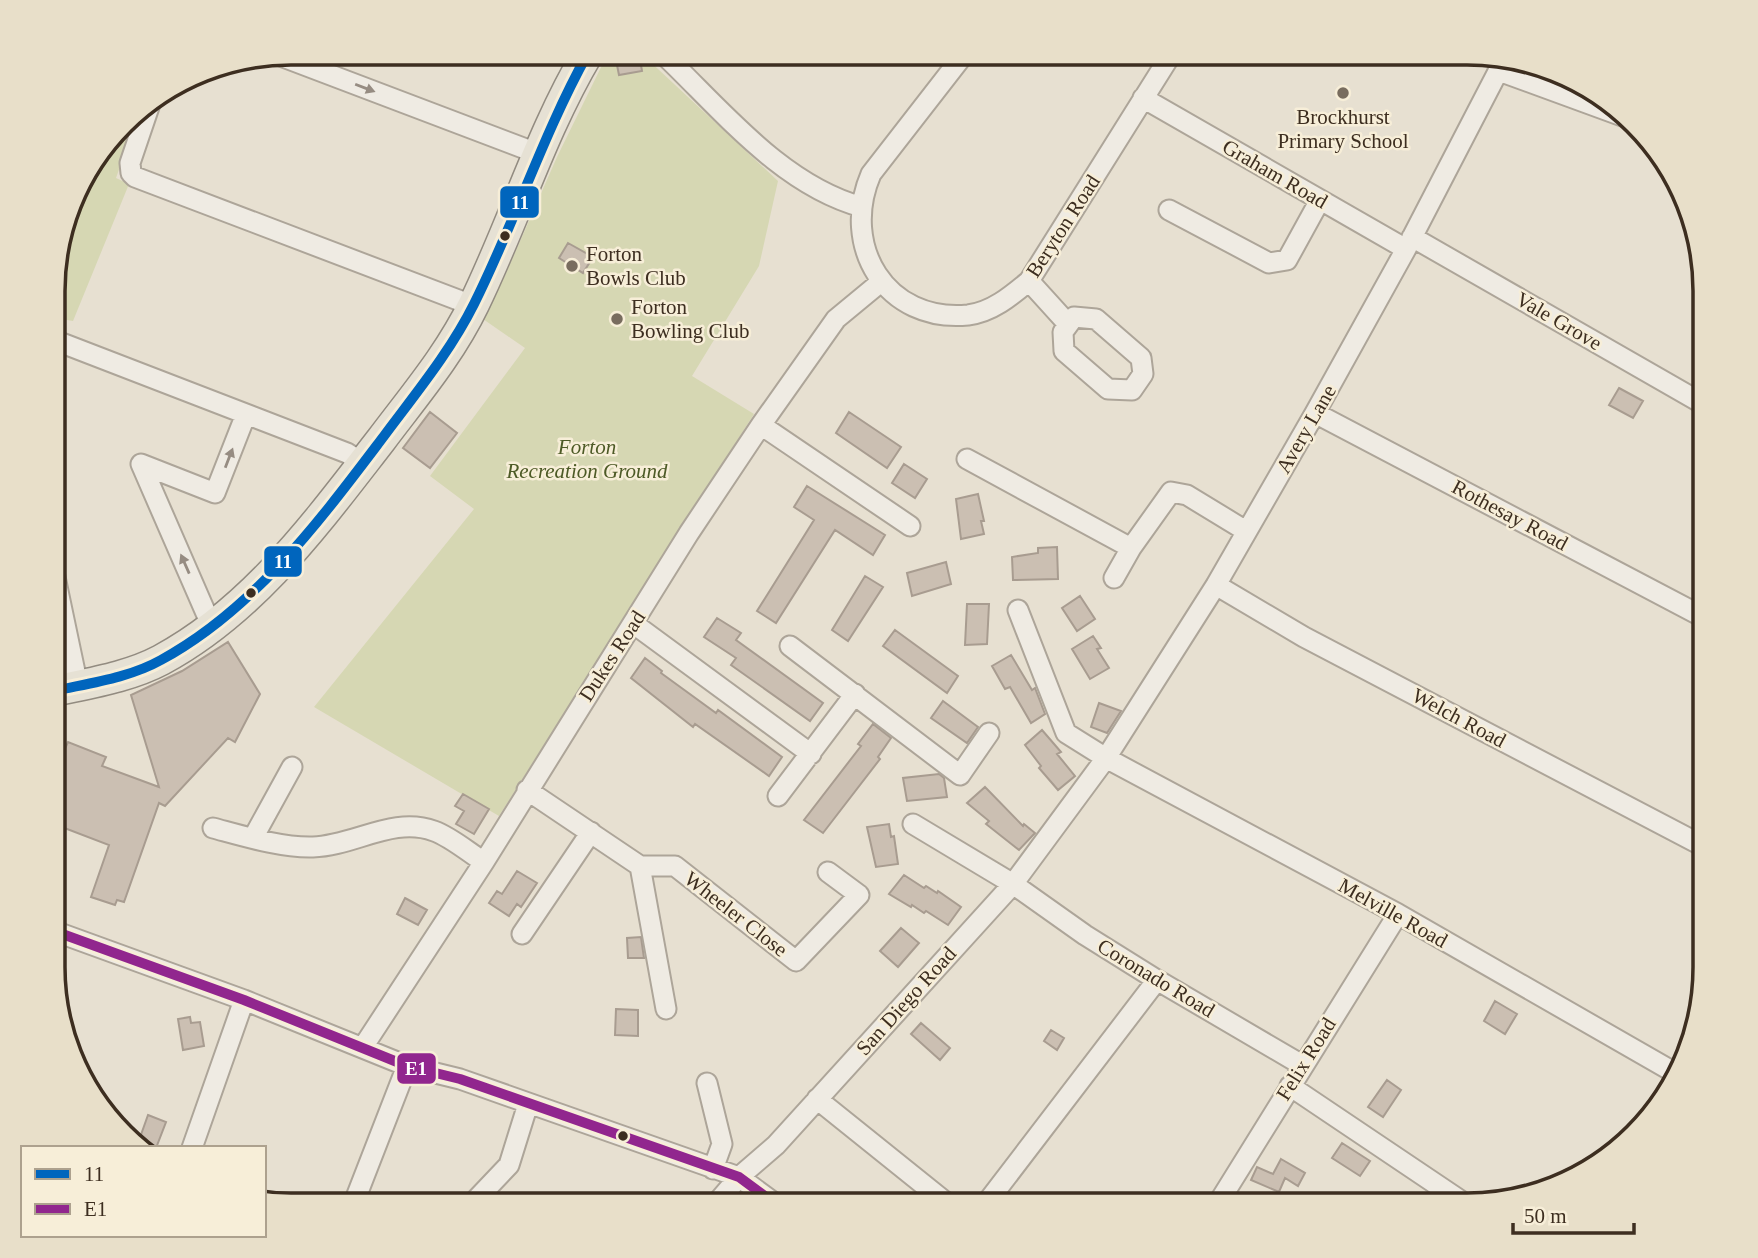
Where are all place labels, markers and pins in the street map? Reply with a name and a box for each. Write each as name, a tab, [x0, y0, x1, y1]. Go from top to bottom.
marker: Brockhurst Primary School	[1335, 85, 1351, 101]
place label: Brockhurst Primary School	[1277, 105, 1409, 153]
unlabelled marker	[498, 229, 512, 243]
place label: Forton Bowls Club	[586, 242, 686, 290]
marker: Forton Bowls Club	[564, 258, 580, 274]
place label: Forton Bowling Club	[631, 295, 749, 343]
marker: Forton Bowling Club	[609, 311, 625, 327]
unlabelled marker	[244, 586, 258, 600]
unlabelled marker	[616, 1129, 630, 1143]

